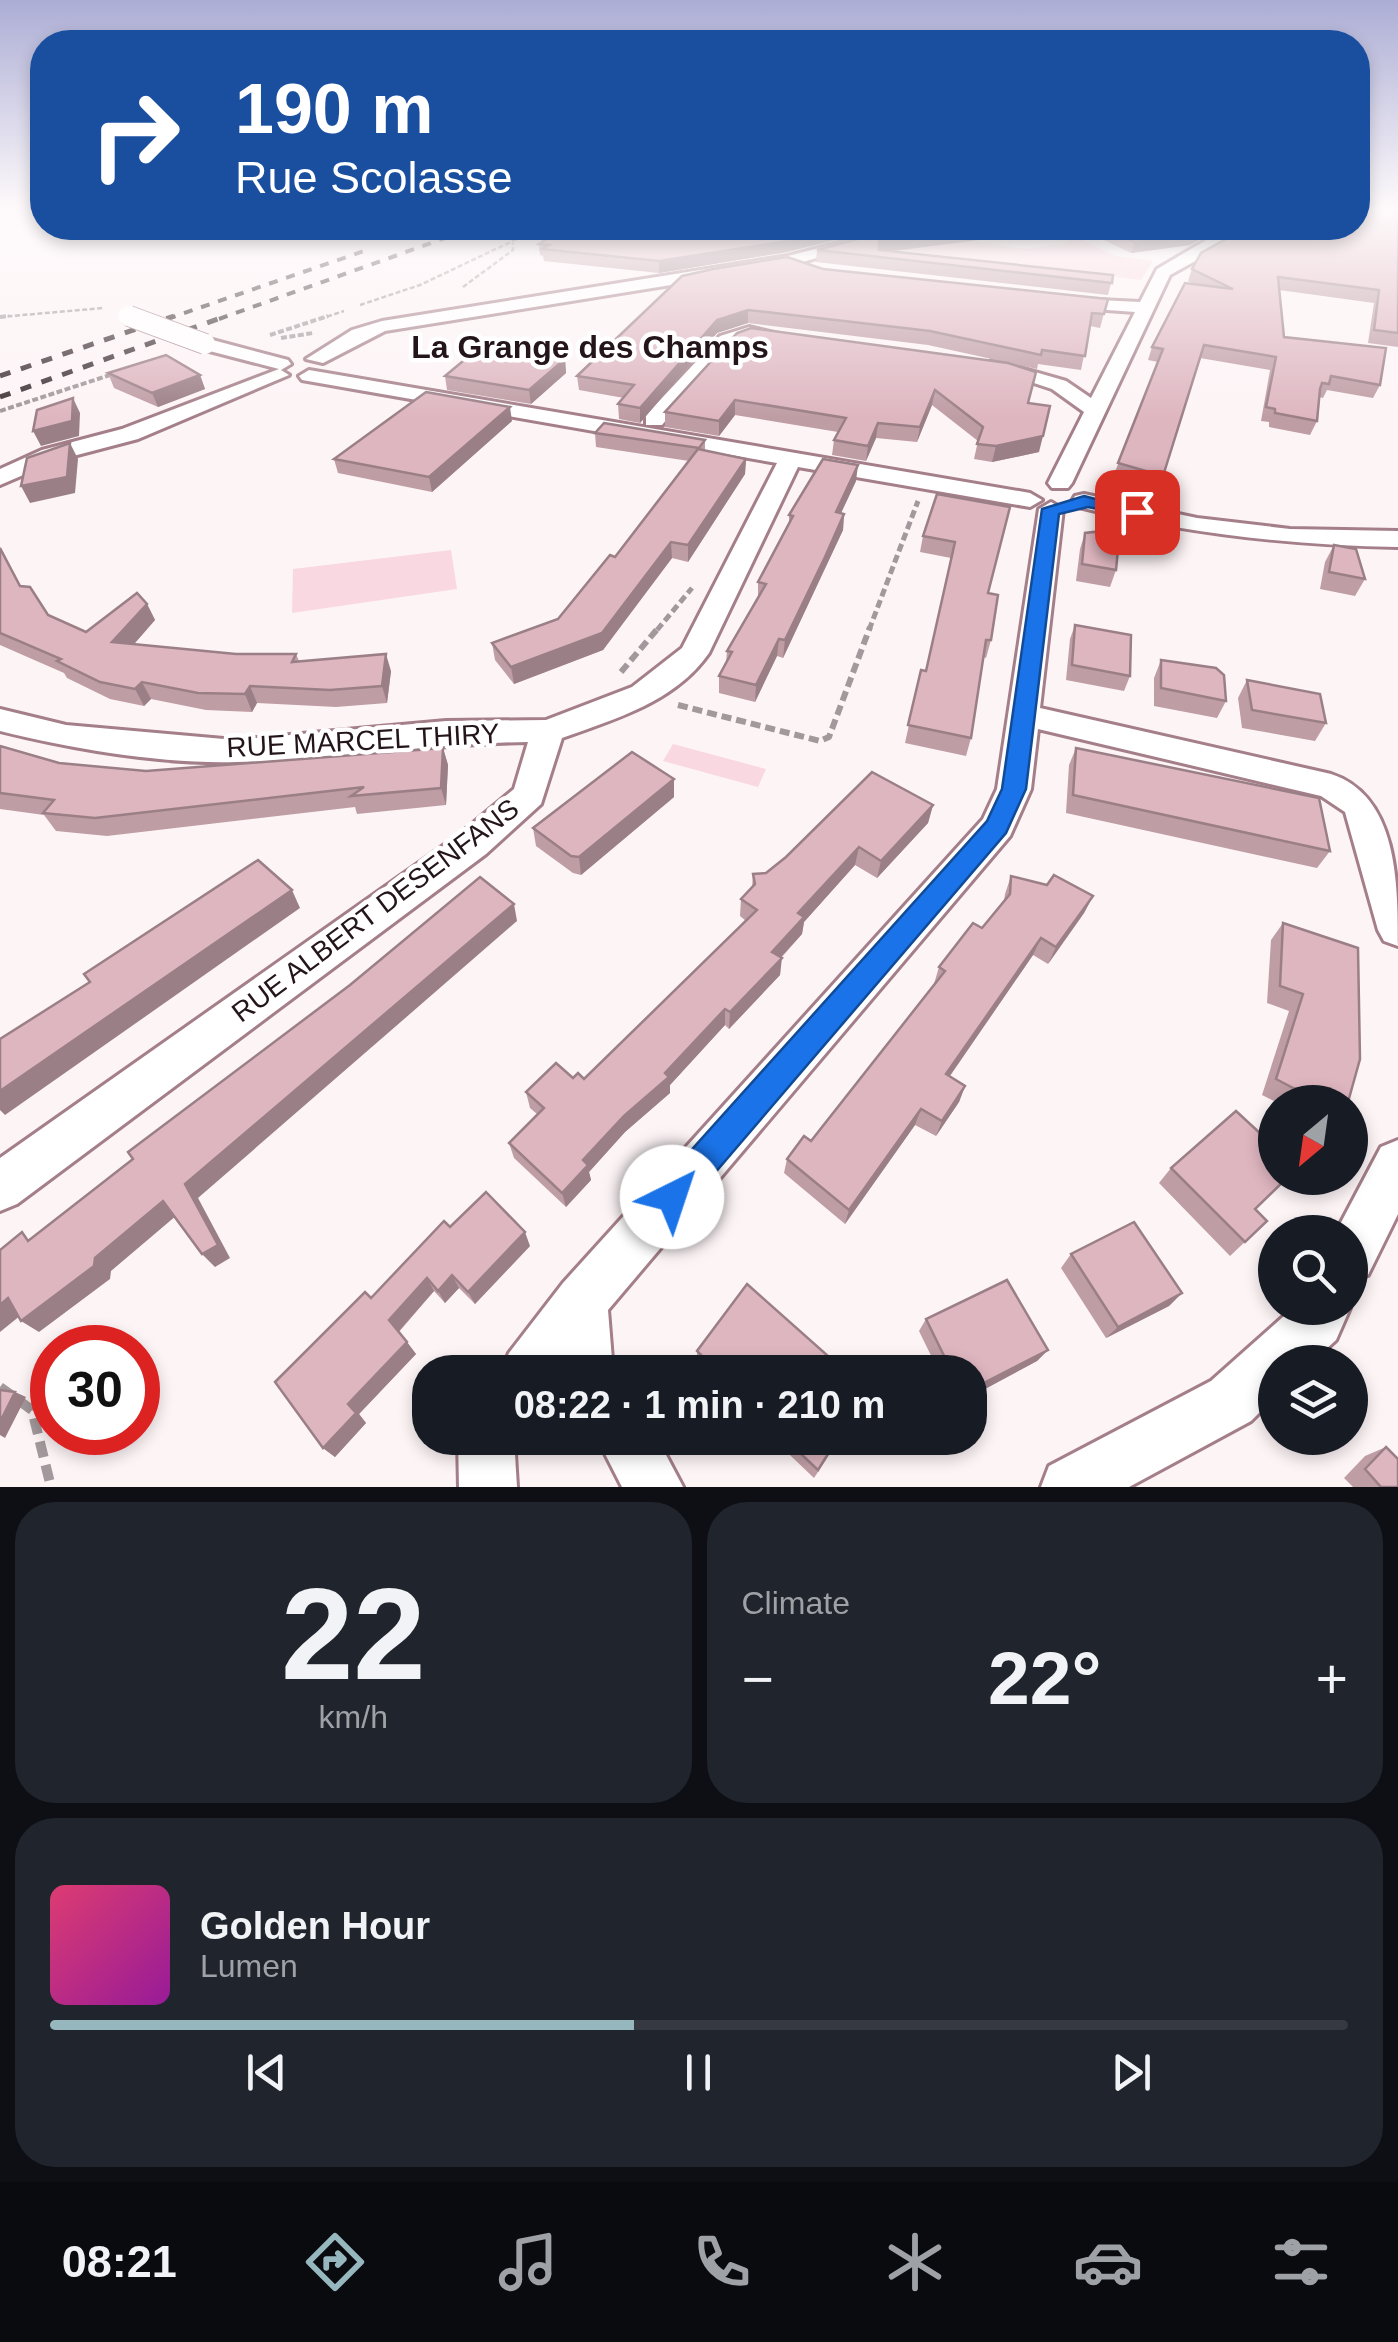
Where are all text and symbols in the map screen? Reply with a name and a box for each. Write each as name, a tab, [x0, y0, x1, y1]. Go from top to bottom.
icon: right	[70, 70, 200, 200]
text: 190 m	[235, 70, 433, 148]
text: Rue Scolasse	[235, 152, 513, 203]
district label: La Grange des Champs	[411, 329, 769, 365]
pin	[1095, 470, 1180, 555]
icon: arrive	[1110, 485, 1165, 540]
street label: RUE MARCEL THIRY	[226, 718, 501, 763]
street label: RUE ALBERT DESENFANS	[226, 793, 525, 1028]
north arrow	[1258, 1085, 1368, 1195]
map controls	[1258, 1085, 1368, 1455]
position arrow	[620, 1145, 724, 1249]
button: search	[1258, 1215, 1368, 1325]
speed limit sign: 30	[30, 1325, 160, 1455]
button: layers	[1258, 1345, 1368, 1455]
text: 08:22 · 1 min · 210 m	[514, 1384, 885, 1426]
text: 22	[281, 1561, 426, 1707]
text: Climate	[742, 1585, 850, 1621]
text: 22°	[988, 1636, 1101, 1720]
text: −	[742, 1648, 774, 1710]
text: +	[1316, 1648, 1348, 1710]
text: km/h	[319, 1699, 388, 1735]
text: Golden Hour	[200, 1905, 430, 1947]
text: Lumen	[200, 1948, 298, 1984]
icon: previous	[239, 2045, 294, 2100]
icon: pause	[671, 2045, 726, 2100]
icon: next	[1104, 2045, 1159, 2100]
icon: directions	[300, 2227, 370, 2297]
icon: music	[493, 2227, 563, 2297]
icon: phone	[687, 2227, 757, 2297]
icon: climate	[880, 2227, 950, 2297]
icon: car	[1073, 2227, 1143, 2297]
icon: filters	[1266, 2227, 1336, 2297]
text: 08:21	[62, 2236, 177, 2287]

